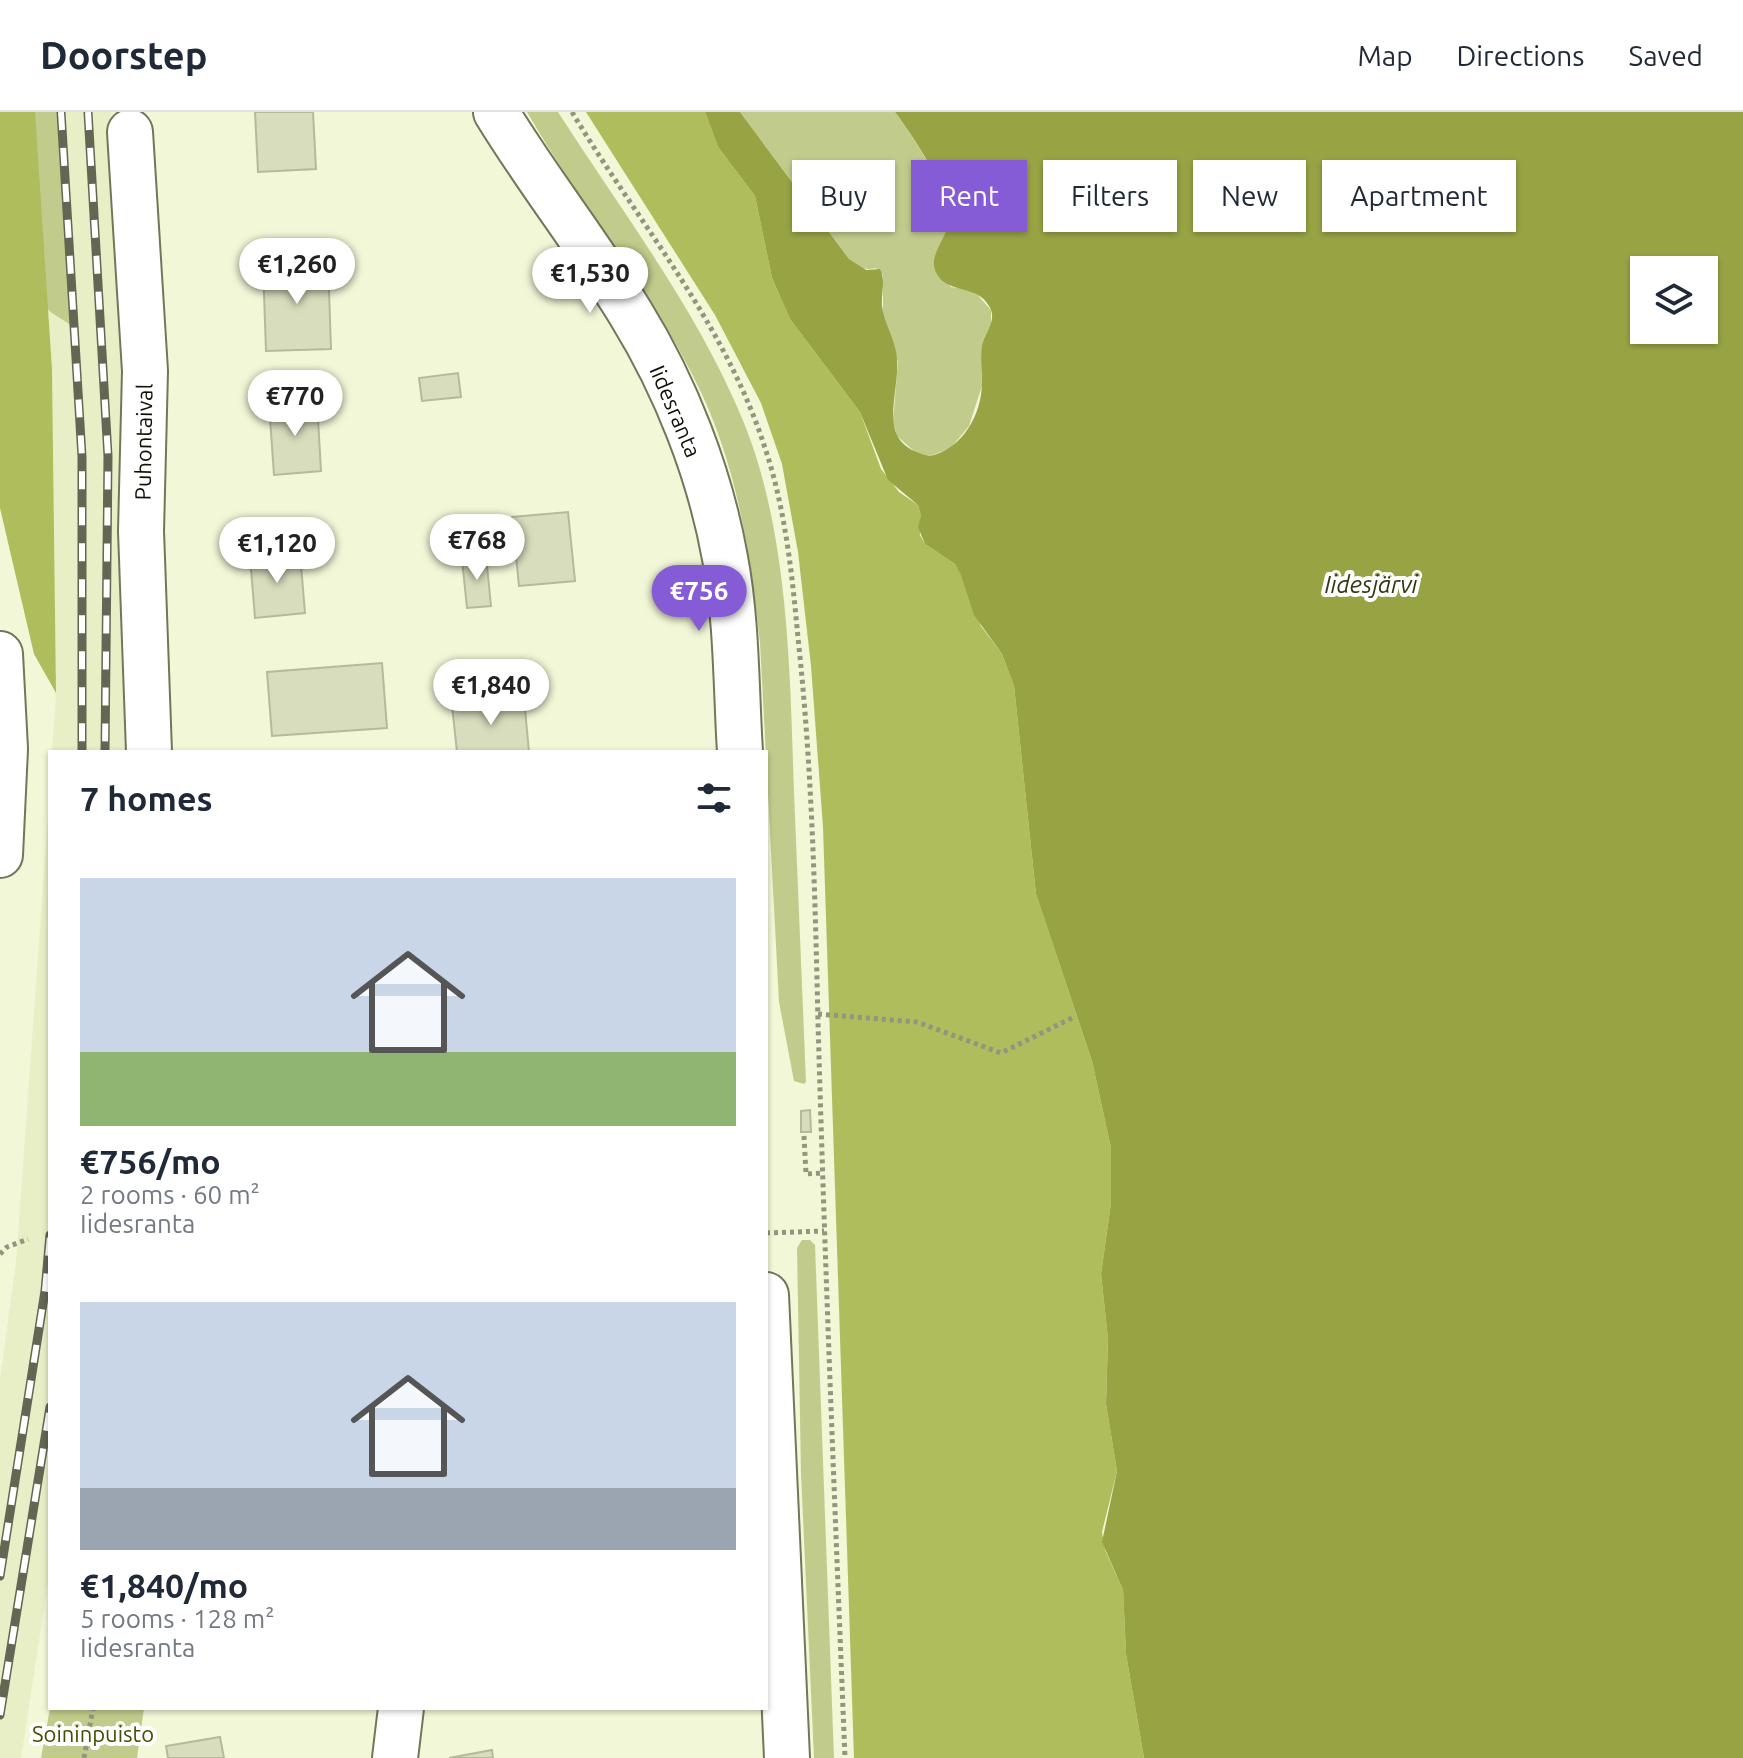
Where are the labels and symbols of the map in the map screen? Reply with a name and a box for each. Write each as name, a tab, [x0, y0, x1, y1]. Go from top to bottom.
pin: €1,260	[232, 238, 362, 306]
pin: €1,530	[525, 247, 655, 315]
street label: Iidesranta	[645, 361, 707, 461]
pin: €770	[248, 370, 342, 438]
street label: Puhontaival	[129, 383, 157, 501]
pin: €768	[430, 514, 524, 582]
pin: €1,120	[212, 517, 342, 585]
pin: €756	[652, 565, 746, 633]
water label: Iidesjärvi	[1324, 571, 1419, 598]
pin: €1,840	[426, 659, 556, 727]
park label: Soininpuisto	[32, 1721, 154, 1746]

